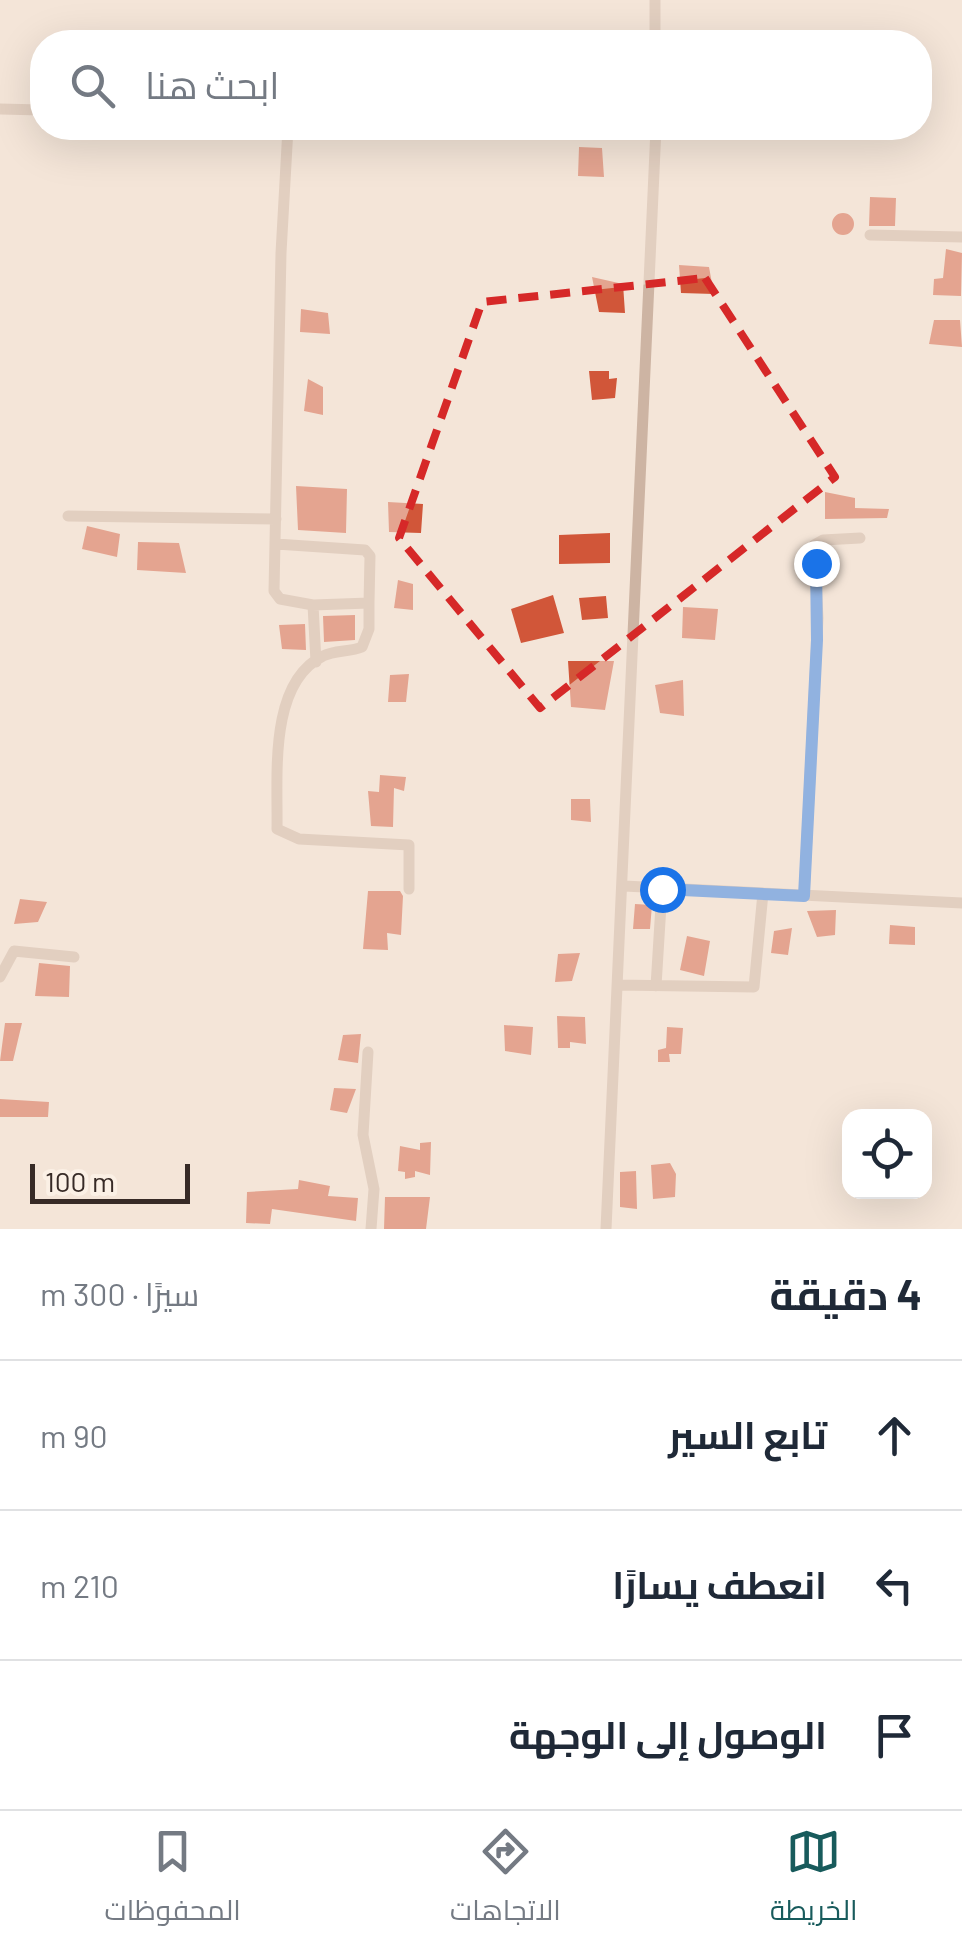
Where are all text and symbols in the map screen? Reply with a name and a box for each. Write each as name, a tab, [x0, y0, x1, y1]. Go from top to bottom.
search box	[30, 30, 932, 140]
icon: search	[65, 58, 120, 113]
text: ابحث هنا	[145, 61, 280, 107]
route end	[794, 541, 840, 587]
route start	[640, 867, 686, 913]
map controls	[842, 1109, 932, 1199]
button: locate	[842, 1109, 932, 1199]
scale bar	[30, 1159, 190, 1204]
text: 100 m	[45, 1164, 115, 1198]
text: 4 دقيقة	[769, 1268, 922, 1318]
text: سيرًا · 300 m	[40, 1274, 199, 1312]
icon: ahead	[867, 1408, 922, 1463]
text: تابع السير	[668, 1411, 827, 1457]
text: 90 m	[40, 1416, 108, 1454]
icon: left	[867, 1558, 922, 1613]
text: انعطف يسارًا	[612, 1561, 827, 1607]
text: 210 m	[40, 1566, 119, 1604]
icon: arrive	[867, 1708, 922, 1763]
text: الوصول إلى الوجهة	[509, 1711, 827, 1757]
tab: المحفوظات	[105, 1824, 241, 1936]
tab: الاتجاهات	[450, 1824, 561, 1936]
tab: الخريطة	[770, 1824, 857, 1936]

